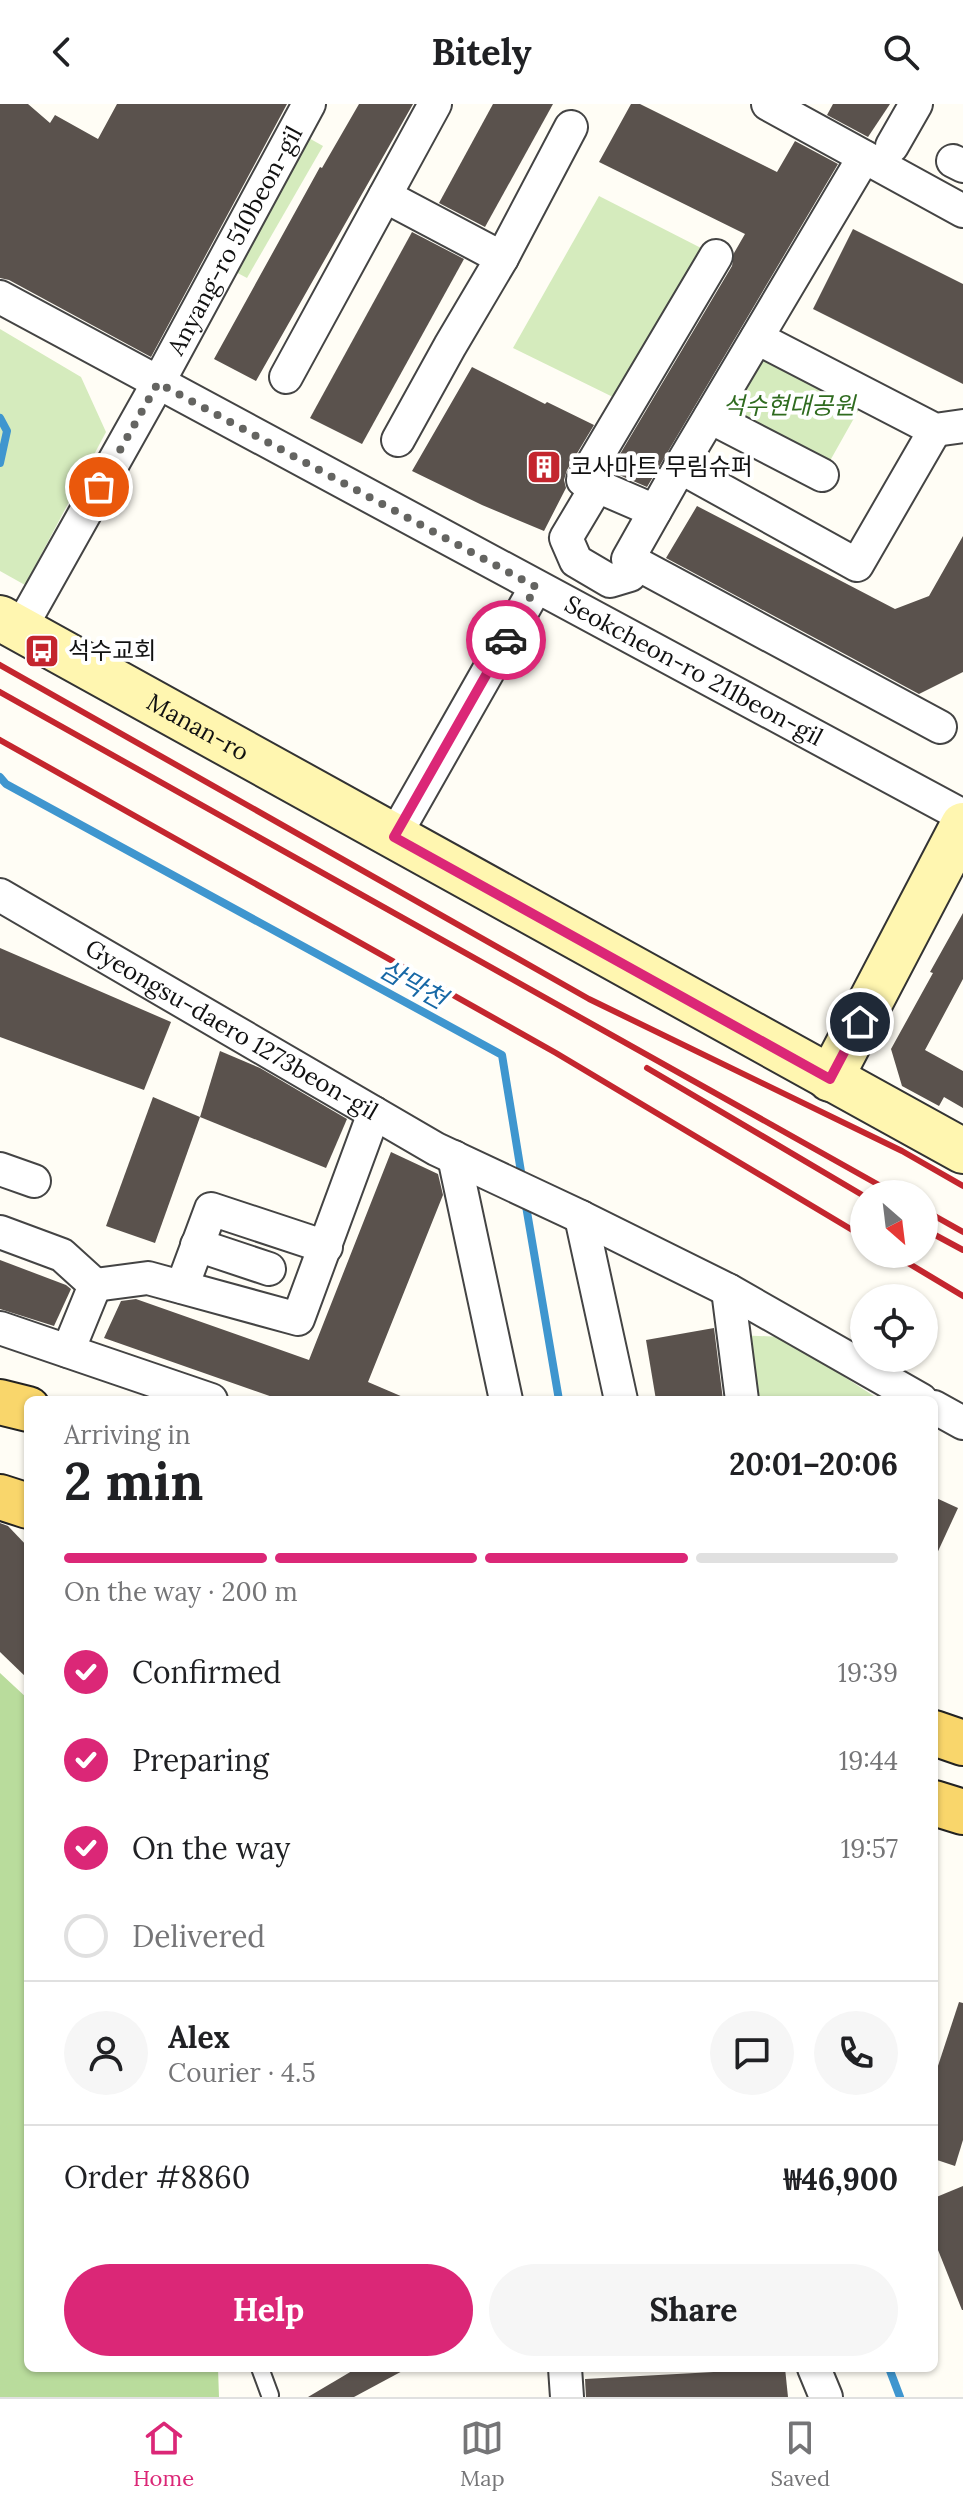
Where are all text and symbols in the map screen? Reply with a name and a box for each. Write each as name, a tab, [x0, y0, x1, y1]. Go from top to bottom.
text: Bitely	[431, 29, 532, 75]
icon: back	[40, 30, 84, 74]
icon: search	[879, 30, 923, 74]
street label: Anyang-ro 510beon-gil	[160, 120, 309, 361]
park label: 석수현대공원	[723, 390, 857, 421]
building icon: 코사마트 무림슈퍼	[525, 448, 563, 486]
place label: 코사마트 무림슈퍼	[570, 451, 753, 482]
pin	[65, 453, 133, 521]
icon: bag	[77, 465, 121, 509]
street label: Seokcheon-ro 211beon-gil	[559, 588, 829, 753]
courier	[466, 600, 546, 680]
icon: car	[484, 618, 528, 662]
bus stop icon: 석수교회	[23, 632, 61, 670]
place label: 석수교회	[68, 635, 156, 666]
street label: Manan-ro	[141, 686, 254, 768]
street label: Gyeongsu-daero 1273beon-gil	[80, 932, 384, 1127]
water label: 삼막천	[374, 952, 455, 1017]
pin	[826, 988, 894, 1056]
icon: home	[838, 1000, 882, 1044]
north arrow	[850, 1180, 938, 1268]
map controls	[850, 1180, 938, 1372]
button: locate	[850, 1284, 938, 1372]
text: Arriving in	[64, 1418, 191, 1451]
text: 20:01–20:06	[729, 1445, 898, 1483]
text: 2 min	[64, 1448, 203, 1514]
text: On the way · 200 m	[64, 1575, 298, 1608]
icon: check	[64, 1650, 108, 1694]
text: Confirmed	[132, 1653, 281, 1691]
text: 19:39	[837, 1656, 898, 1689]
icon: check	[64, 1738, 108, 1782]
text: Preparing	[132, 1741, 269, 1779]
text: 19:44	[839, 1744, 898, 1777]
icon: check	[64, 1826, 108, 1870]
text: On the way	[132, 1829, 290, 1867]
text: 19:57	[841, 1832, 898, 1865]
text: Delivered	[132, 1917, 265, 1955]
button: person	[64, 2011, 148, 2095]
button: chat	[710, 2011, 794, 2095]
button: phone	[814, 2011, 898, 2095]
text: Alex	[168, 2018, 230, 2056]
text: Courier · 4.5	[168, 2056, 316, 2089]
text: Order #8860	[64, 2158, 250, 2196]
text: ₩46,900	[784, 2160, 898, 2198]
button: Help	[64, 2264, 473, 2356]
button: Share	[489, 2264, 898, 2356]
tab: Home	[133, 2416, 194, 2492]
tab: Map	[460, 2416, 505, 2492]
tab: Saved	[771, 2416, 830, 2492]

